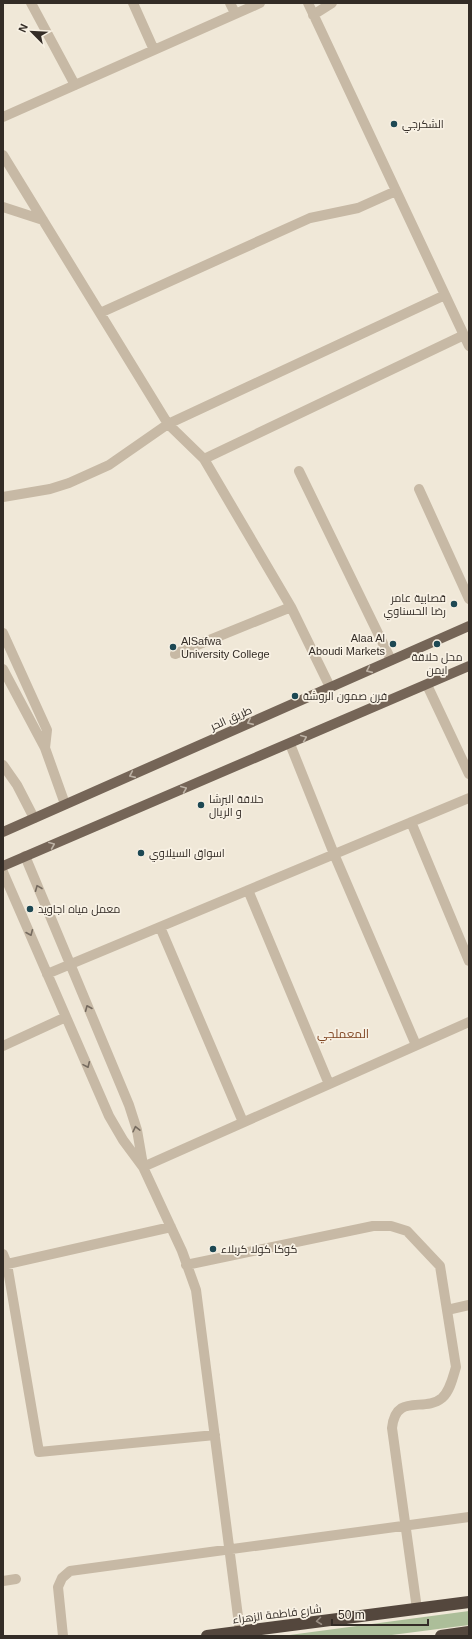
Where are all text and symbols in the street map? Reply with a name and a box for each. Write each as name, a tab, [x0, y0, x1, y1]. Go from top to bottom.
north arrow	[12, 12, 52, 52]
text: N	[16, 22, 30, 34]
place label: الشكرجي	[402, 118, 444, 133]
marker: الشكرجي	[389, 119, 399, 129]
place label: قصابية عامر رضا الحسناوي	[383, 592, 446, 620]
marker: قصابية عامر رضا الحسناوي	[449, 599, 459, 609]
place label: Alaa Al Aboudi Markets	[309, 632, 385, 657]
place label: AlSafwa University College	[181, 635, 270, 660]
marker: Alaa Al Aboudi Markets	[388, 639, 398, 649]
marker: محل حلاقة ايمن	[432, 639, 442, 649]
marker: AlSafwa University College	[168, 642, 178, 652]
place label: محل حلاقة ايمن	[412, 651, 462, 677]
one-way arrow	[366, 665, 373, 673]
place label: فرن صمون الروشة	[303, 690, 387, 703]
marker: فرن صمون الروشة	[290, 691, 300, 701]
street label: طريق الحر	[207, 704, 254, 734]
one-way arrow	[247, 717, 255, 725]
one-way arrow	[300, 735, 307, 743]
one-way arrow	[128, 770, 136, 778]
one-way arrow	[180, 786, 188, 794]
place label: حلاقة البرشا و الريال	[209, 793, 263, 819]
marker: حلاقة البرشا و الريال	[196, 800, 206, 810]
one-way arrow	[47, 842, 55, 850]
place label: اسواق السيلاوي	[149, 847, 225, 862]
marker: اسواق السيلاوي	[136, 848, 146, 858]
one-way arrow	[35, 885, 43, 892]
place label: معمل مياه اجاويد	[38, 903, 120, 916]
marker: معمل مياه اجاويد	[25, 904, 35, 914]
one-way arrow	[25, 929, 33, 936]
one-way arrow	[85, 1005, 93, 1013]
district label: المعملجي	[317, 1027, 369, 1044]
one-way arrow	[82, 1061, 90, 1068]
one-way arrow	[133, 1125, 141, 1132]
place label: كوكا كولا كربلاء	[221, 1243, 297, 1256]
marker: كوكا كولا كربلاء	[208, 1244, 218, 1254]
scale bar	[332, 1601, 428, 1627]
street label: شارع فاطمة الزهراء	[232, 1603, 322, 1627]
text: 50 m	[338, 1608, 365, 1622]
one-way arrow	[316, 1616, 322, 1625]

